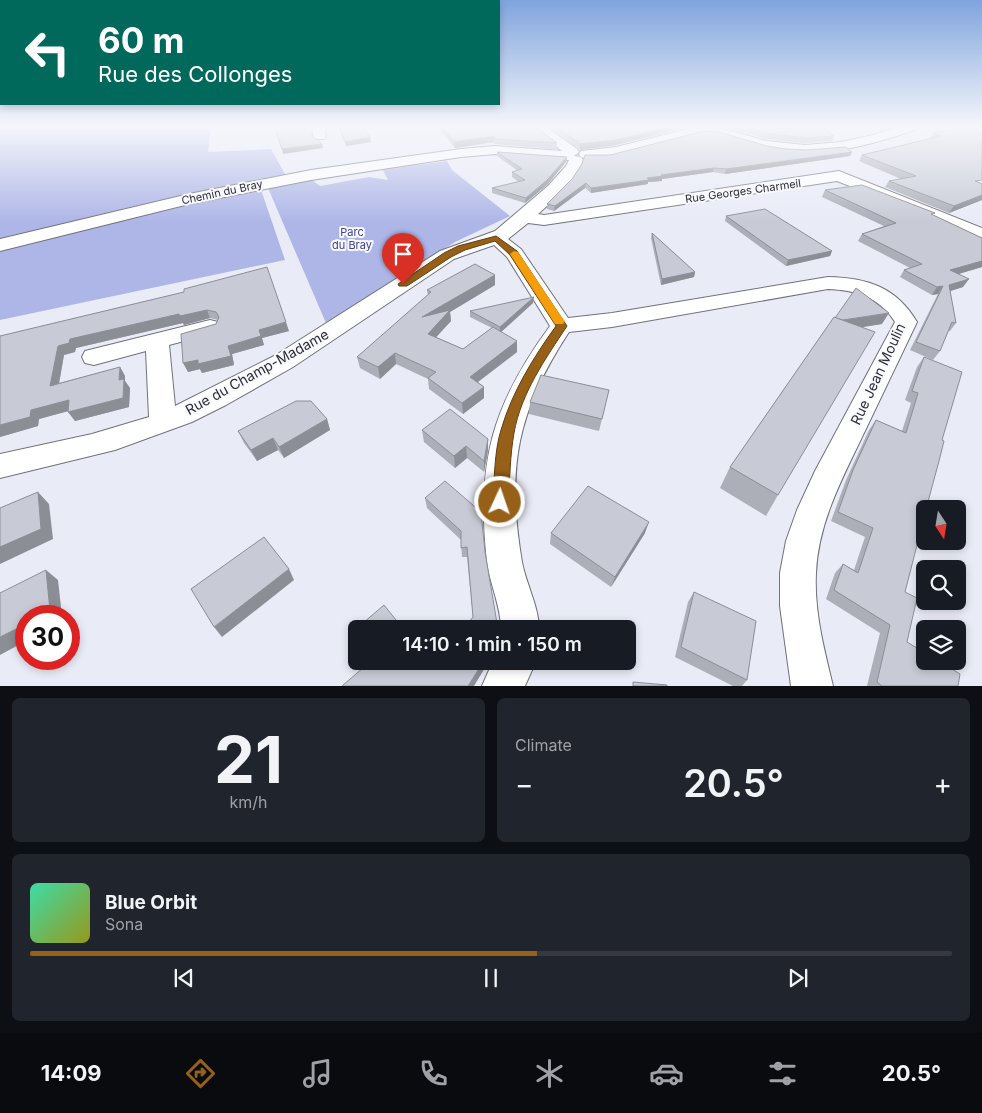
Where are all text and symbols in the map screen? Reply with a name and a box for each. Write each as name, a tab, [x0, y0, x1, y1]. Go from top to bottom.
text: 60 m	[98, 19, 185, 61]
icon: left	[15, 20, 80, 85]
text: Rue des Collonges	[98, 61, 292, 87]
street label: Rue Georges Charmeil	[684, 176, 802, 206]
street label: Chemin du Bray	[180, 177, 264, 207]
park label: Parc du Bray	[332, 225, 372, 252]
pin	[382, 233, 424, 284]
icon: arrive	[389, 240, 417, 268]
street label: Rue Jean Moulin	[847, 320, 909, 427]
street label: Rue du Champ-Madame	[182, 325, 331, 418]
position arrow	[473, 475, 525, 527]
north arrow	[916, 500, 966, 550]
map controls	[916, 500, 966, 670]
button: search	[916, 560, 966, 610]
speed limit sign: 30	[15, 605, 80, 670]
button: layers	[916, 620, 966, 670]
text: 14:10 · 1 min · 150 m	[402, 633, 582, 656]
text: 21	[214, 720, 283, 799]
text: Climate	[515, 735, 572, 755]
text: 20.5°	[683, 760, 784, 806]
text: −	[515, 767, 534, 801]
text: +	[933, 767, 952, 801]
text: km/h	[229, 792, 268, 812]
text: Blue Orbit	[105, 891, 197, 914]
text: Sona	[105, 914, 143, 934]
icon: previous	[170, 964, 198, 992]
icon: pause	[477, 964, 505, 992]
icon: next	[784, 964, 812, 992]
icon: directions	[183, 1056, 218, 1091]
icon: music	[300, 1056, 335, 1091]
icon: phone	[416, 1056, 451, 1091]
icon: climate	[532, 1056, 567, 1091]
icon: car	[649, 1056, 684, 1091]
icon: filters	[765, 1056, 800, 1091]
text: 14:09	[41, 1060, 102, 1086]
text: 20.5°	[882, 1060, 941, 1086]

